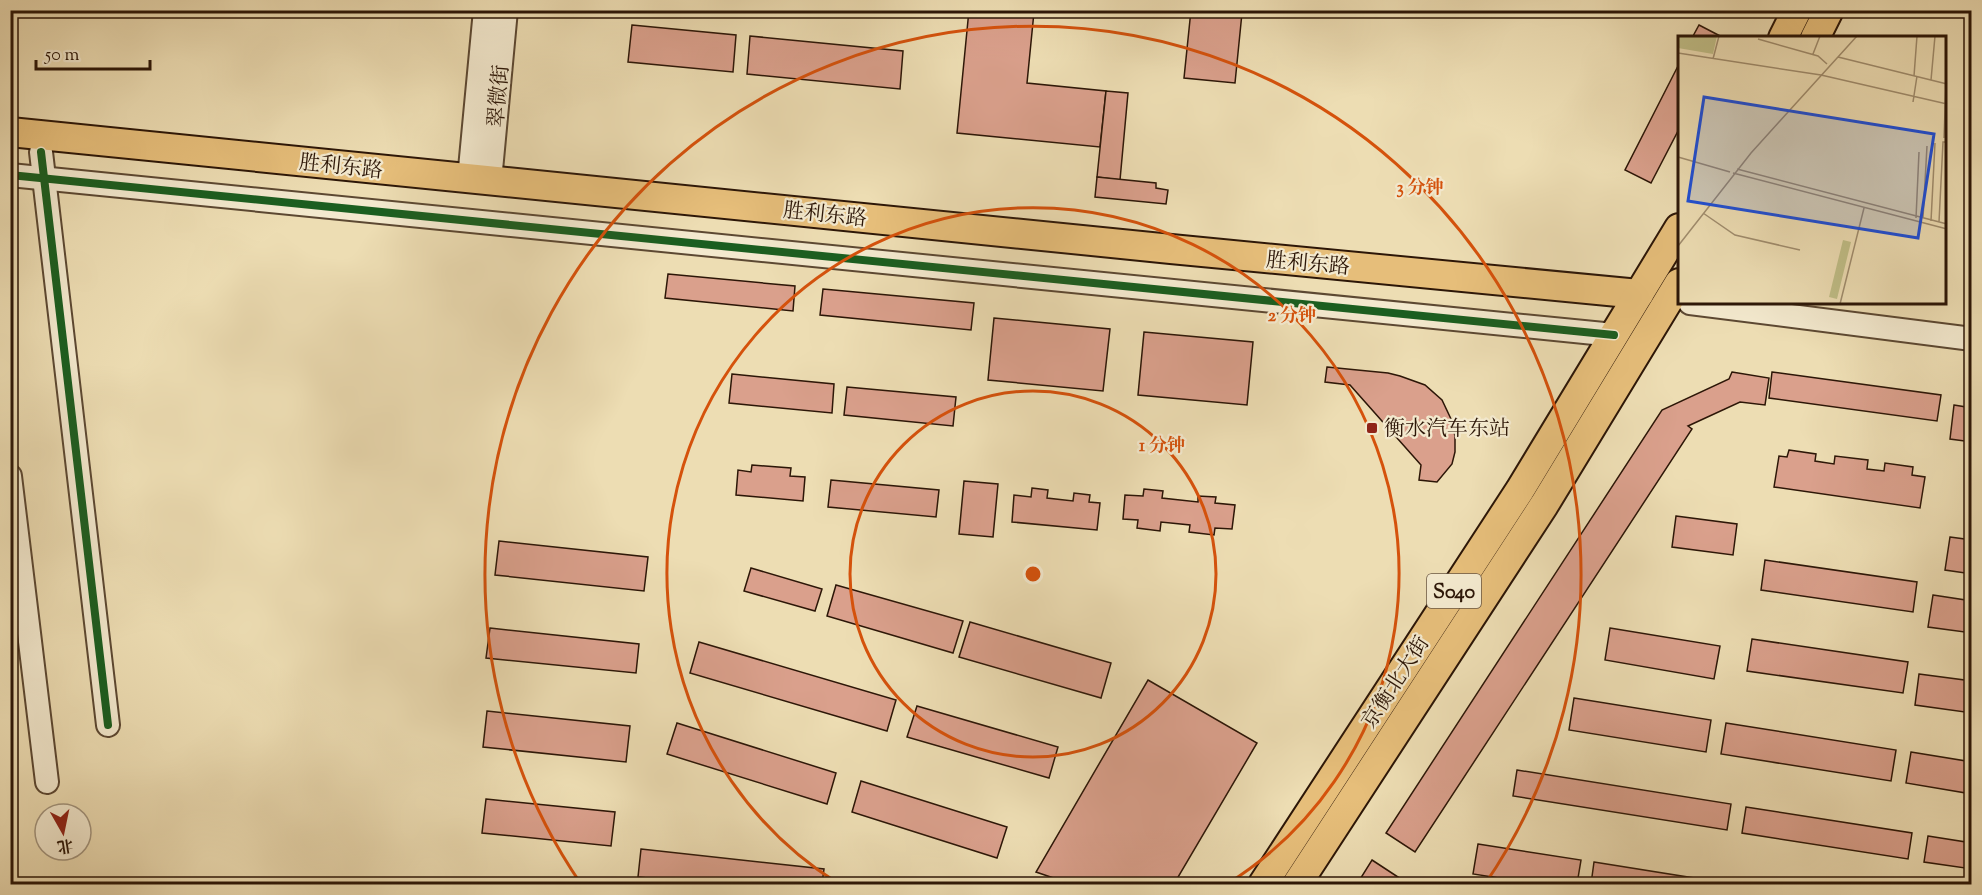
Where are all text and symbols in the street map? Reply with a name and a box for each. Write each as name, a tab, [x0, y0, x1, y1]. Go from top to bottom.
scale bar	[36, 33, 150, 71]
inset map	[1678, 36, 1946, 304]
text: 50 m	[44, 43, 80, 69]
street label: 翠微街	[482, 63, 518, 129]
street label: 胜利东路	[297, 149, 384, 187]
text: 3 分钟	[1396, 176, 1444, 202]
street label: 胜利东路	[781, 197, 868, 235]
street label: 胜利东路	[1265, 246, 1351, 284]
text: 2 分钟	[1268, 304, 1316, 330]
place label: 衡水汽车东站	[1384, 415, 1510, 445]
marker: 衡水汽车东站	[1365, 421, 1379, 435]
text: 1 分钟	[1139, 434, 1185, 460]
centre of rings	[1023, 564, 1043, 584]
road number: S040	[1427, 574, 1481, 608]
street label: 京衡北大街	[1356, 631, 1438, 735]
north arrow	[33, 802, 93, 862]
text: 北	[55, 832, 75, 857]

